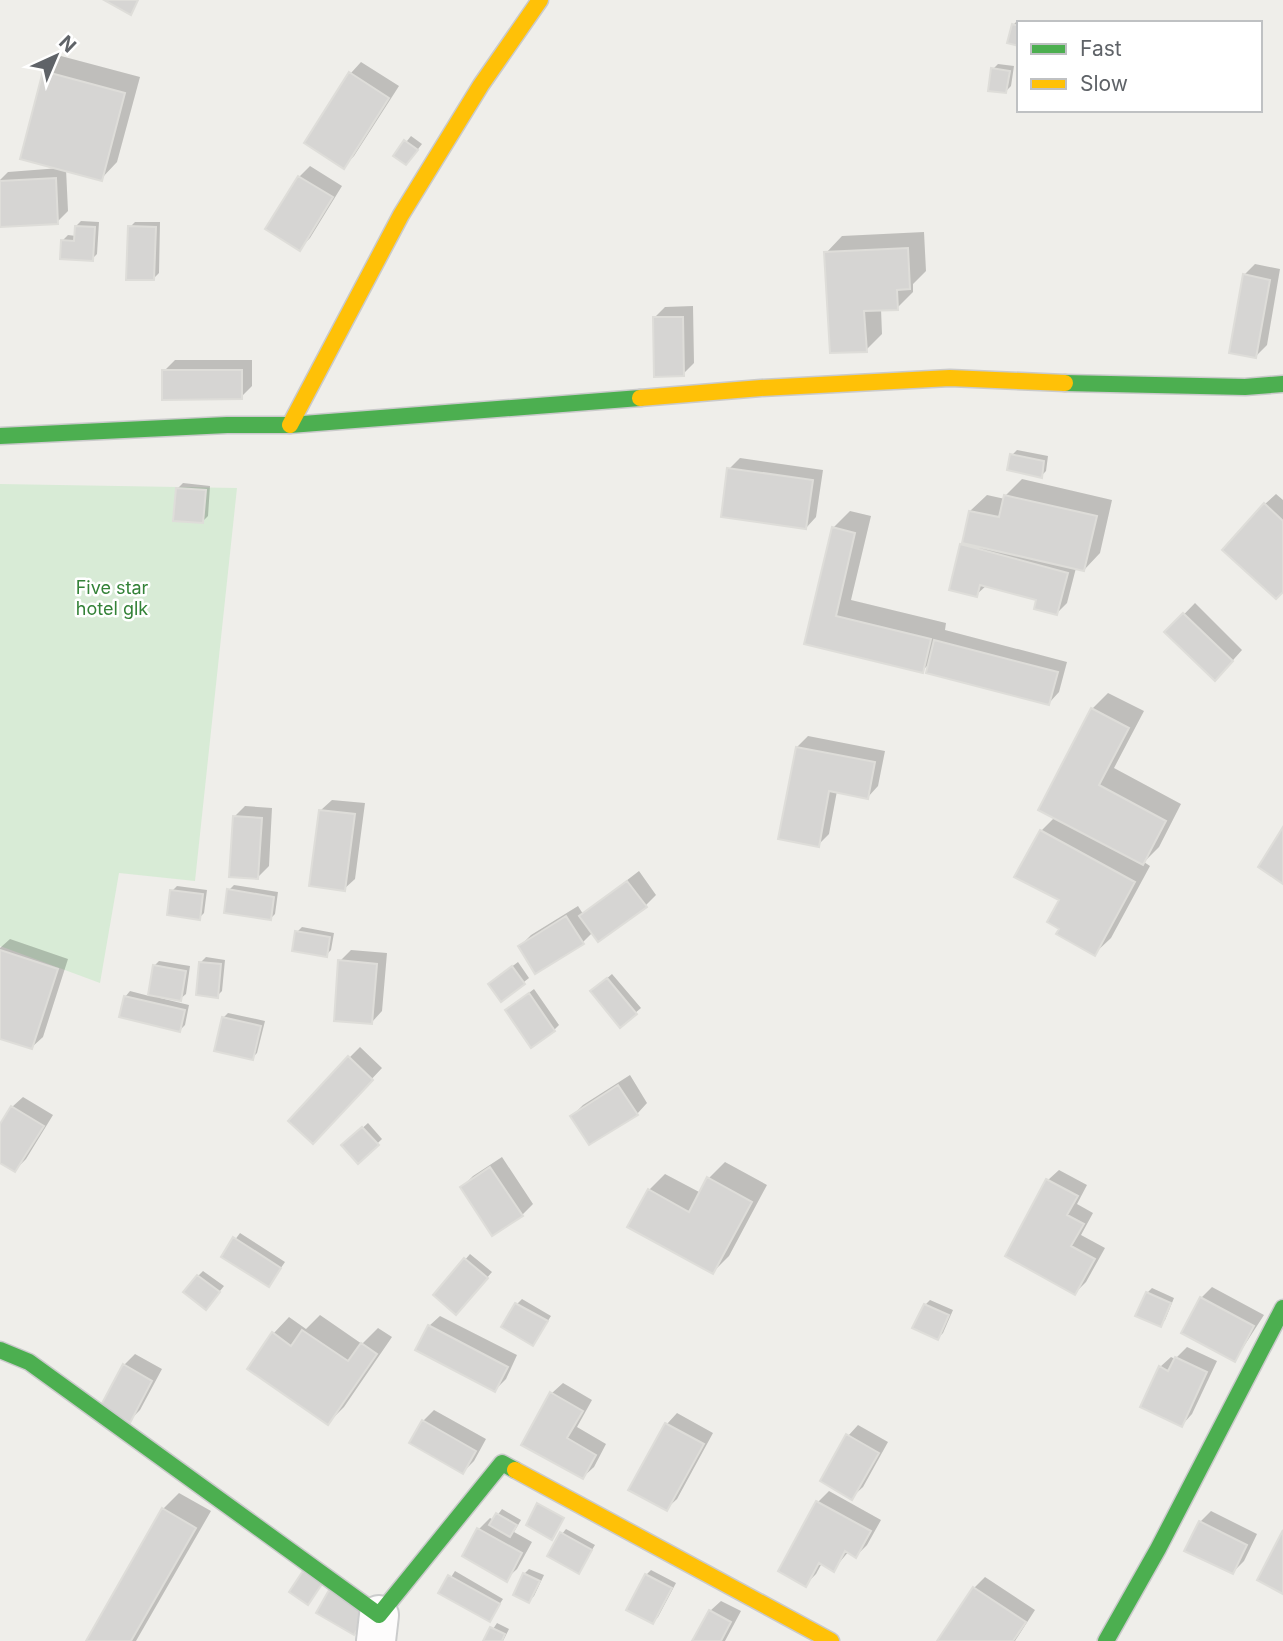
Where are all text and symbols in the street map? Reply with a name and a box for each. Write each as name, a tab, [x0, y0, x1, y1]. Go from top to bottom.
north arrow	[21, 21, 91, 91]
legend	[1017, 21, 1262, 112]
text: N	[54, 31, 81, 57]
text: Fast	[1080, 36, 1122, 61]
text: Slow	[1080, 71, 1128, 96]
park label: Five star hotel glk	[76, 577, 149, 619]

